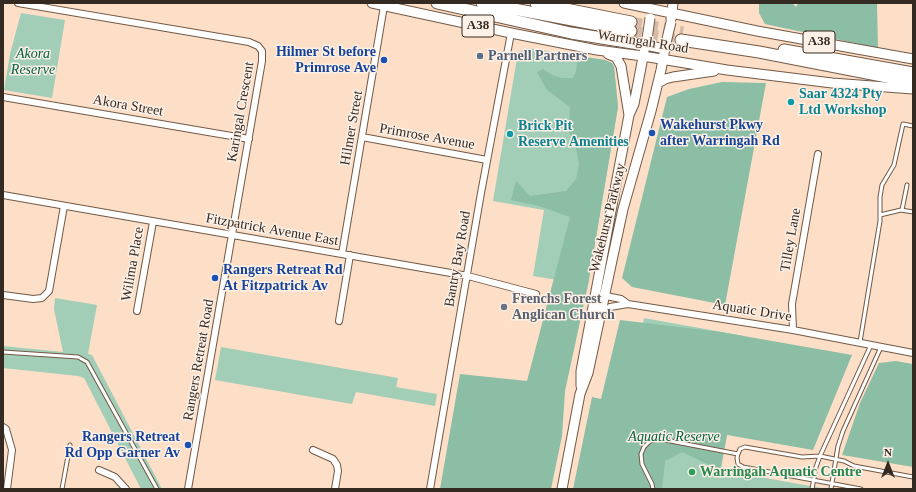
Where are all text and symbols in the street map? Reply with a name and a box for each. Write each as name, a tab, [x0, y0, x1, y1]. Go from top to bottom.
road number: A38	[462, 15, 494, 37]
street label: Warringah Road	[596, 27, 690, 57]
road number: A38	[803, 31, 835, 53]
place label: Hilmer St before Primrose Ave	[276, 44, 376, 76]
park label: Akora Reserve	[11, 46, 55, 78]
place label: Parnell Partners	[488, 48, 587, 64]
marker: Parnell Partners	[475, 51, 485, 61]
marker: Hilmer St before Primrose Ave	[379, 55, 389, 65]
street label: Karingal Crescent	[224, 61, 258, 163]
place label: Saar 4324 Pty Ltd Workshop	[799, 86, 887, 118]
street label: Hilmer Street	[337, 89, 367, 167]
street label: Akora Street	[92, 92, 164, 120]
marker: Saar 4324 Pty Ltd Workshop	[786, 97, 796, 107]
place label: Wakehurst Pkwy after Warringah Rd	[660, 117, 780, 150]
place label: Brick Pit Reserve Amenities	[518, 118, 629, 150]
street label: Primrose Avenue	[378, 120, 476, 154]
marker: Wakehurst Pkwy after Warringah Rd	[647, 128, 657, 138]
marker: Brick Pit Reserve Amenities	[505, 129, 515, 139]
street label: Wakehurst Parkway	[586, 162, 630, 274]
street label: Tilley Lane	[777, 207, 805, 273]
street label: Fitzpatrick Avenue East	[204, 210, 340, 250]
street label: Bantry Bay Road	[441, 210, 475, 308]
street label: Wilima Place	[118, 225, 148, 303]
place label: Rangers Retreat Rd At Fitzpatrick Av	[223, 262, 342, 294]
marker: Rangers Retreat Rd At Fitzpatrick Av	[210, 273, 220, 283]
place label: Frenchs Forest Anglican Church	[512, 291, 615, 324]
street label: Aquatic Drive	[711, 296, 793, 326]
street label: Rangers Retreat Road	[180, 298, 218, 422]
marker: Frenchs Forest Anglican Church	[499, 302, 509, 312]
place label: Rangers Retreat Rd Opp Garner Av	[65, 429, 180, 462]
park label: Aquatic Reserve	[628, 429, 720, 445]
marker: Rangers Retreat Rd Opp Garner Av	[183, 440, 193, 450]
north arrow	[868, 444, 908, 484]
text: N	[884, 446, 892, 458]
place label: Warringah Aquatic Centre	[700, 464, 862, 480]
marker: Warringah Aquatic Centre	[687, 467, 697, 477]

